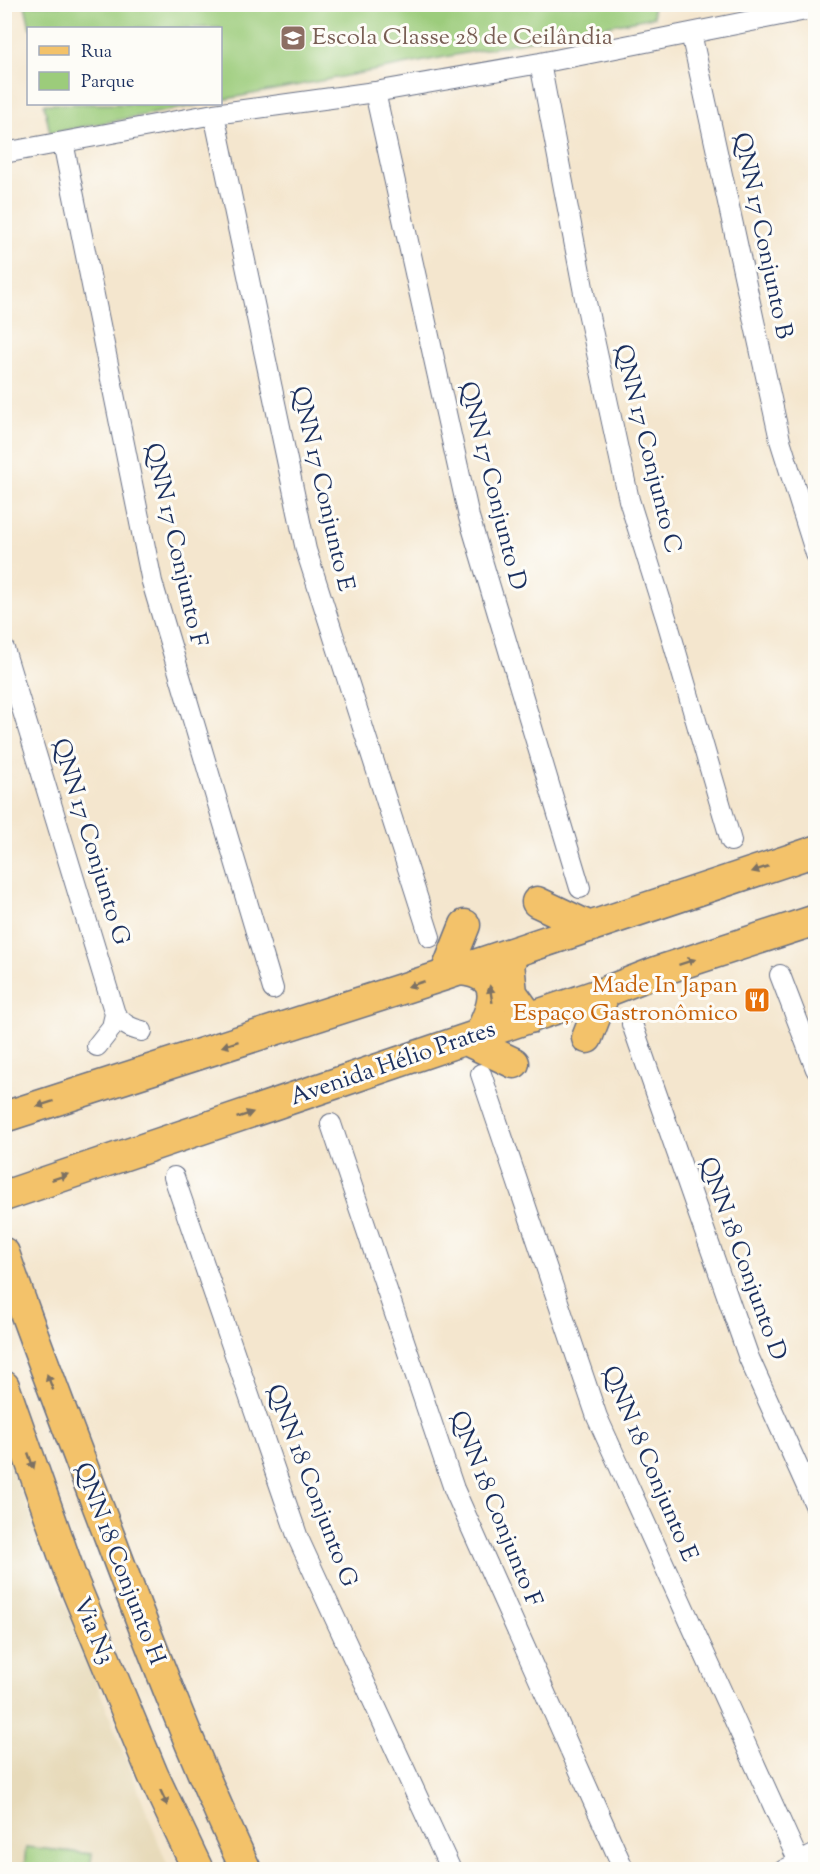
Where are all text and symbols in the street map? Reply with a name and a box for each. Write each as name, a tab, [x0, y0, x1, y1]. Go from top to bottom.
place label: Escola Classe 28 de Ceilândia	[312, 21, 613, 55]
school or university icon: Escola Classe 28 de Ceilândia	[278, 23, 308, 53]
legend	[27, 27, 222, 105]
text: Rua	[81, 40, 112, 66]
text: Parque	[81, 70, 134, 96]
street label: QNN 17 Conjunto B	[724, 130, 800, 342]
street label: QNN 17 Conjunto C	[605, 341, 689, 557]
street label: QNN 17 Conjunto D	[450, 378, 534, 594]
street label: QNN 17 Conjunto E	[282, 383, 362, 595]
street label: QNN 17 Conjunto F	[135, 440, 215, 650]
street label: QNN 17 Conjunto G	[42, 734, 138, 950]
one-way arrow	[751, 865, 769, 875]
one-way arrow	[678, 957, 696, 966]
place label: Made In Japan Espaço Gastronômico	[513, 969, 738, 1031]
one-way arrow	[407, 980, 425, 990]
one-way arrow	[486, 984, 495, 1003]
restaurant icon: Made In Japan Espaço Gastronômico	[742, 985, 772, 1015]
street label: Avenida Hélio Prates	[286, 1013, 500, 1115]
one-way arrow	[221, 1040, 239, 1049]
one-way arrow	[36, 1100, 54, 1109]
one-way arrow	[236, 1109, 254, 1119]
street label: QNN 18 Conjunto D	[689, 1153, 795, 1365]
one-way arrow	[51, 1172, 69, 1182]
street label: QNN 18 Conjunto E	[592, 1361, 706, 1567]
one-way arrow	[45, 1372, 55, 1390]
street label: QNN 18 Conjunto G	[257, 1380, 365, 1592]
street label: QNN 18 Conjunto F	[440, 1406, 550, 1612]
one-way arrow	[26, 1452, 36, 1470]
street label: QNN 18 Conjunto H	[65, 1458, 173, 1670]
street label: Via N3	[64, 1592, 122, 1670]
one-way arrow	[160, 1790, 169, 1807]

